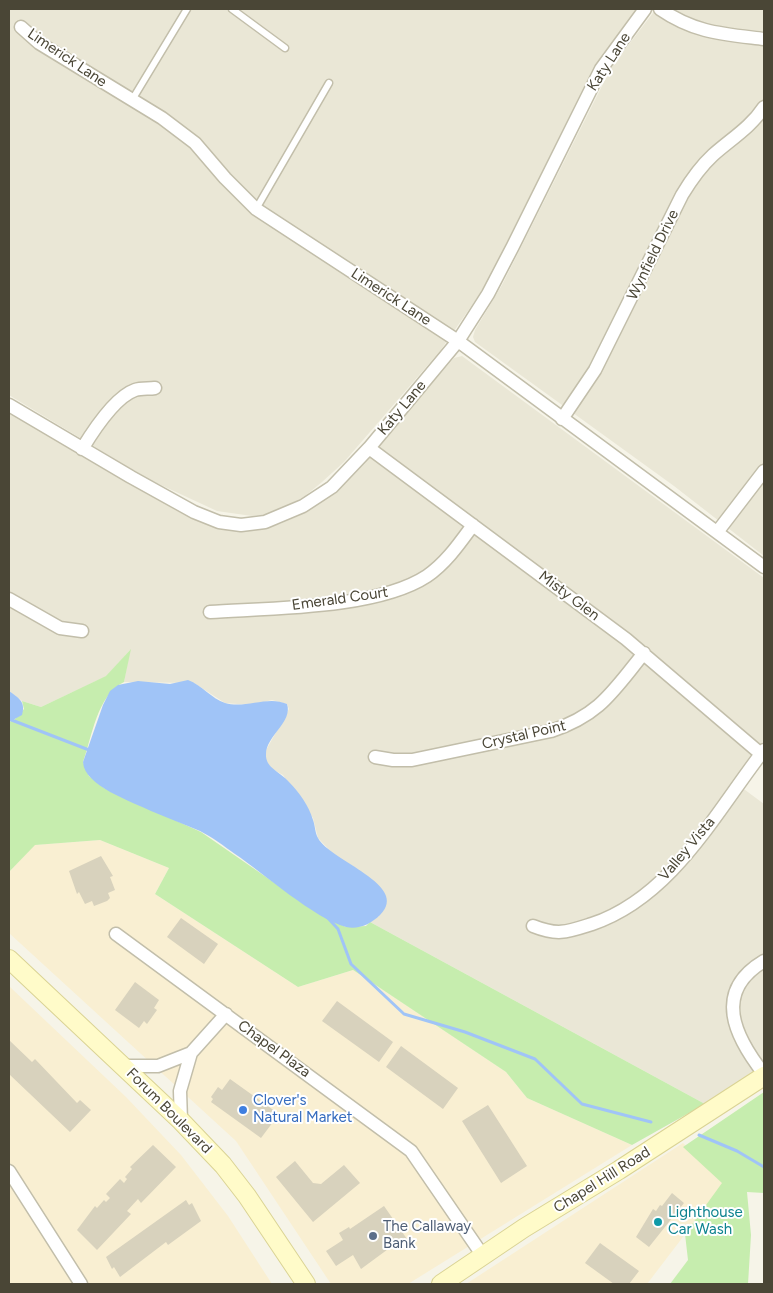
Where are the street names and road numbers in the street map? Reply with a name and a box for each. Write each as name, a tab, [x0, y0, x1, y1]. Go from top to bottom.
street label: Limerick Lane	[24, 25, 110, 91]
street label: Katy Lane	[583, 29, 635, 95]
street label: Wynfield Drive	[623, 207, 683, 303]
street label: Limerick Lane	[348, 264, 434, 330]
street label: Katy Lane	[374, 377, 430, 439]
street label: Misty Glen	[535, 567, 603, 625]
street label: Emerald Court	[291, 583, 389, 615]
street label: Crystal Point	[480, 717, 568, 753]
street label: Valley Vista	[655, 813, 719, 885]
street label: Chapel Plaza	[234, 1017, 314, 1081]
street label: Forum Boulevard	[123, 1065, 215, 1157]
street label: Chapel Hill Road	[550, 1143, 654, 1217]

